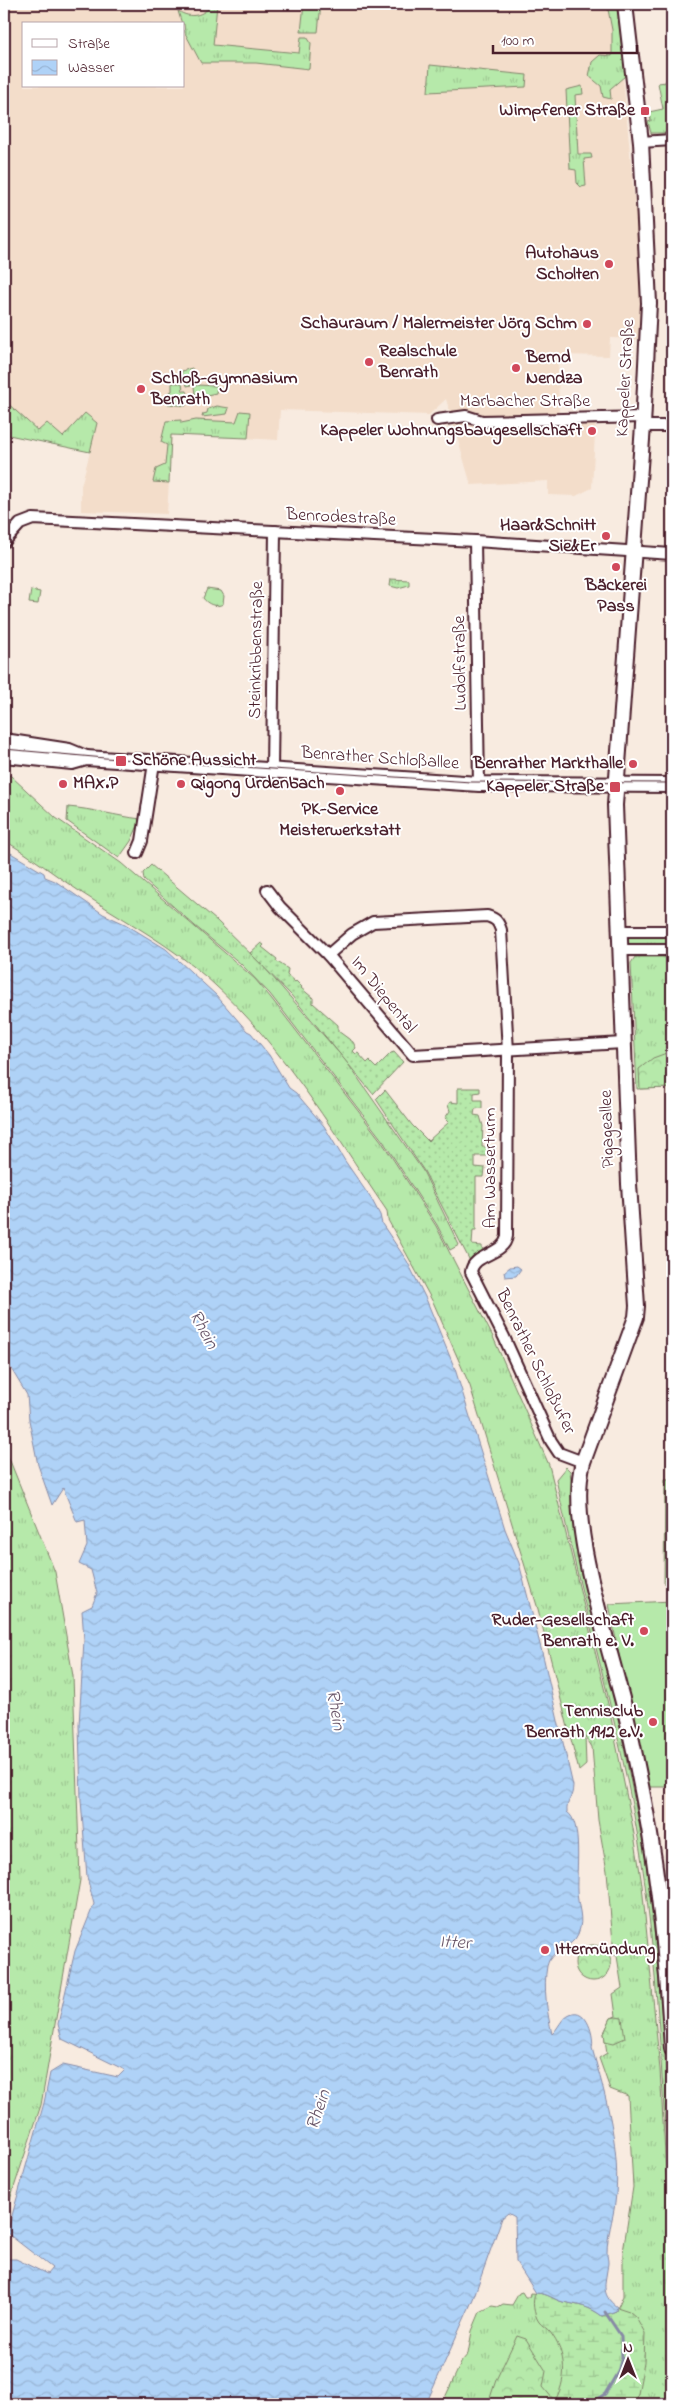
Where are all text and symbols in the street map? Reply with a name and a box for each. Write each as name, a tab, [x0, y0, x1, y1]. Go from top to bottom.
legend	[22, 22, 185, 88]
scale bar	[493, 22, 637, 54]
text: 100 m	[501, 30, 534, 52]
text: Straße	[68, 33, 110, 55]
text: Wasser	[68, 57, 115, 79]
place label: Wimpfener Straße	[499, 98, 636, 124]
marker: Wimpfener Straße	[639, 105, 651, 117]
place label: Autohaus Scholten	[525, 241, 599, 288]
marker: Autohaus Scholten	[603, 258, 615, 270]
place label: Schauraum / Malermeister Jörg Schm	[301, 311, 577, 338]
marker: Schauraum / Malermeister Jörg Schm	[581, 318, 593, 330]
street label: Kappeler Straße	[610, 318, 642, 437]
place label: Realschule Benrath	[378, 339, 458, 386]
place label: Bernd Nendza	[525, 345, 583, 392]
marker: Realschule Benrath	[363, 356, 375, 368]
marker: Bernd Nendza	[510, 362, 522, 374]
place label: Schloß-Gymnasium Benrath	[150, 366, 298, 413]
marker: Schloß-Gymnasium Benrath	[135, 383, 147, 395]
street label: Marbacher Straße	[460, 389, 591, 415]
place label: Kappeler Wohnungsbaugesellschaft	[320, 418, 583, 445]
marker: Kappeler Wohnungsbaugesellschaft	[586, 425, 598, 437]
street label: Benrodestraße	[284, 502, 398, 534]
place label: Haar&Schnitt Sie&Er	[500, 513, 597, 560]
marker: Haar&Schnitt Sie&Er	[600, 530, 612, 542]
marker: Bäckerei Pass	[610, 561, 622, 573]
place label: Bäckerei Pass	[584, 573, 647, 620]
street label: Steinkribbenstraße	[243, 580, 271, 719]
street label: Ludolfstraße	[447, 614, 475, 711]
street label: Benrather Schloßallee	[299, 740, 461, 778]
place label: Schöne Aussicht	[132, 748, 257, 774]
place label: Benrather Markthalle	[472, 751, 624, 777]
marker: Schöne Aussicht	[114, 754, 128, 768]
marker: Benrather Markthalle	[627, 758, 639, 770]
place label: MAX.P	[73, 771, 119, 797]
place label: Qigong Urdenbach	[191, 771, 325, 798]
place label: Kappeler Straße	[486, 774, 605, 800]
marker: MAX.P	[57, 778, 69, 790]
marker: Qigong Urdenbach	[175, 778, 187, 790]
marker: Kappeler Straße	[608, 780, 622, 794]
marker: PK-Service Meisterwerkstatt	[334, 785, 346, 797]
place label: PK-Service Meisterwerkstatt	[279, 797, 402, 844]
street label: Im Diepental	[344, 951, 422, 1039]
street label: Pigageallee	[594, 1088, 623, 1169]
street label: Am Wasserturm	[478, 1107, 504, 1229]
street label: Benrather Schloßufer	[488, 1284, 582, 1439]
water label: Rhein	[181, 1306, 225, 1355]
place label: Ruder-Gesellschaft Benrath e. V.	[492, 1608, 635, 1655]
marker: Ruder-Gesellschaft Benrath e. V.	[638, 1625, 650, 1637]
water label: Rhein	[318, 1688, 352, 1733]
place label: Tennisclub Benrath 1912 e.V.	[524, 1699, 643, 1746]
marker: Tennisclub Benrath 1912 e.V.	[647, 1716, 659, 1728]
water label: Itter	[438, 1928, 474, 1958]
place label: Ittermündung	[555, 1937, 655, 1964]
marker: Ittermündung	[539, 1944, 551, 1956]
water label: Rhein	[300, 2086, 339, 2134]
north arrow	[604, 2336, 654, 2386]
text: N	[623, 2338, 633, 2359]

